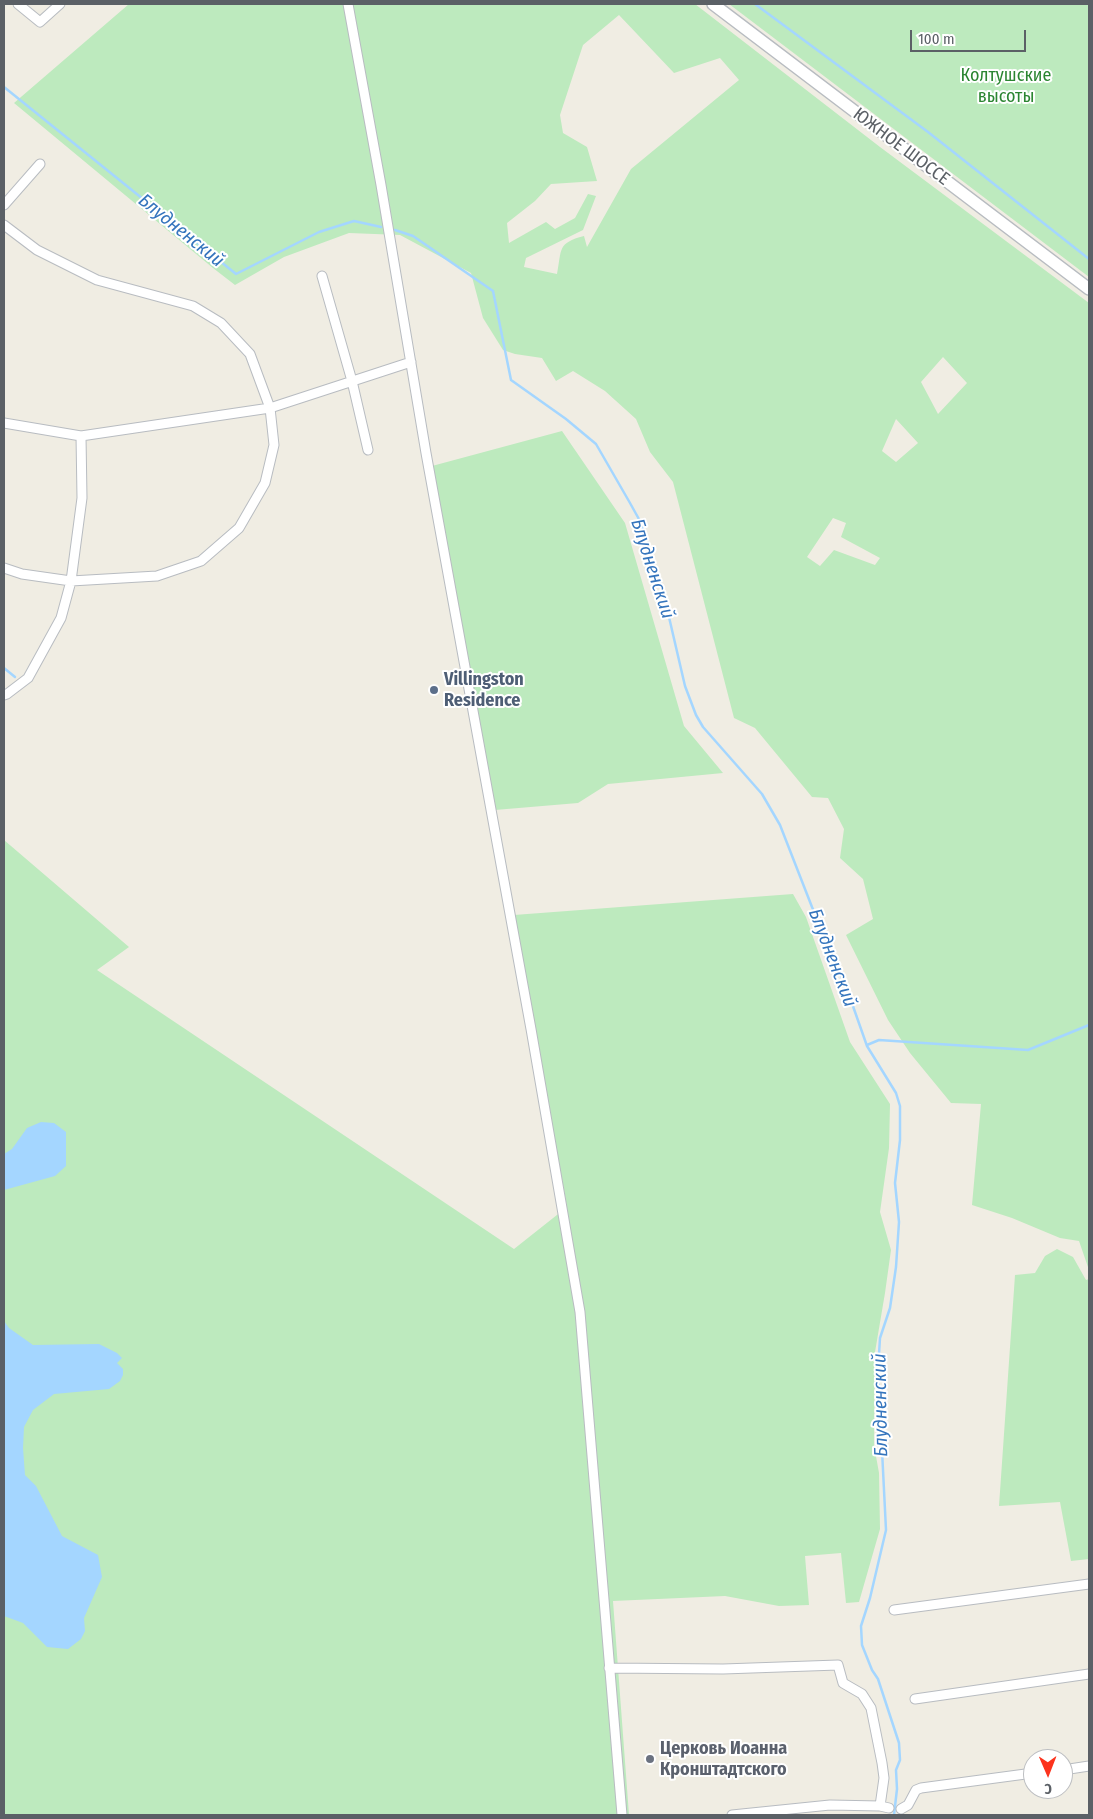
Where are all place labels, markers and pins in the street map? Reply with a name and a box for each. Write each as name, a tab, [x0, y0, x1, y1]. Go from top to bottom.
place label: Villingston Residence	[444, 669, 524, 712]
marker: Villingston Residence	[428, 684, 440, 696]
place label: Церковь Иоанна Кронштадтского	[660, 1738, 787, 1780]
marker: Церковь Иоанна Кронштадтского	[644, 1753, 656, 1765]

